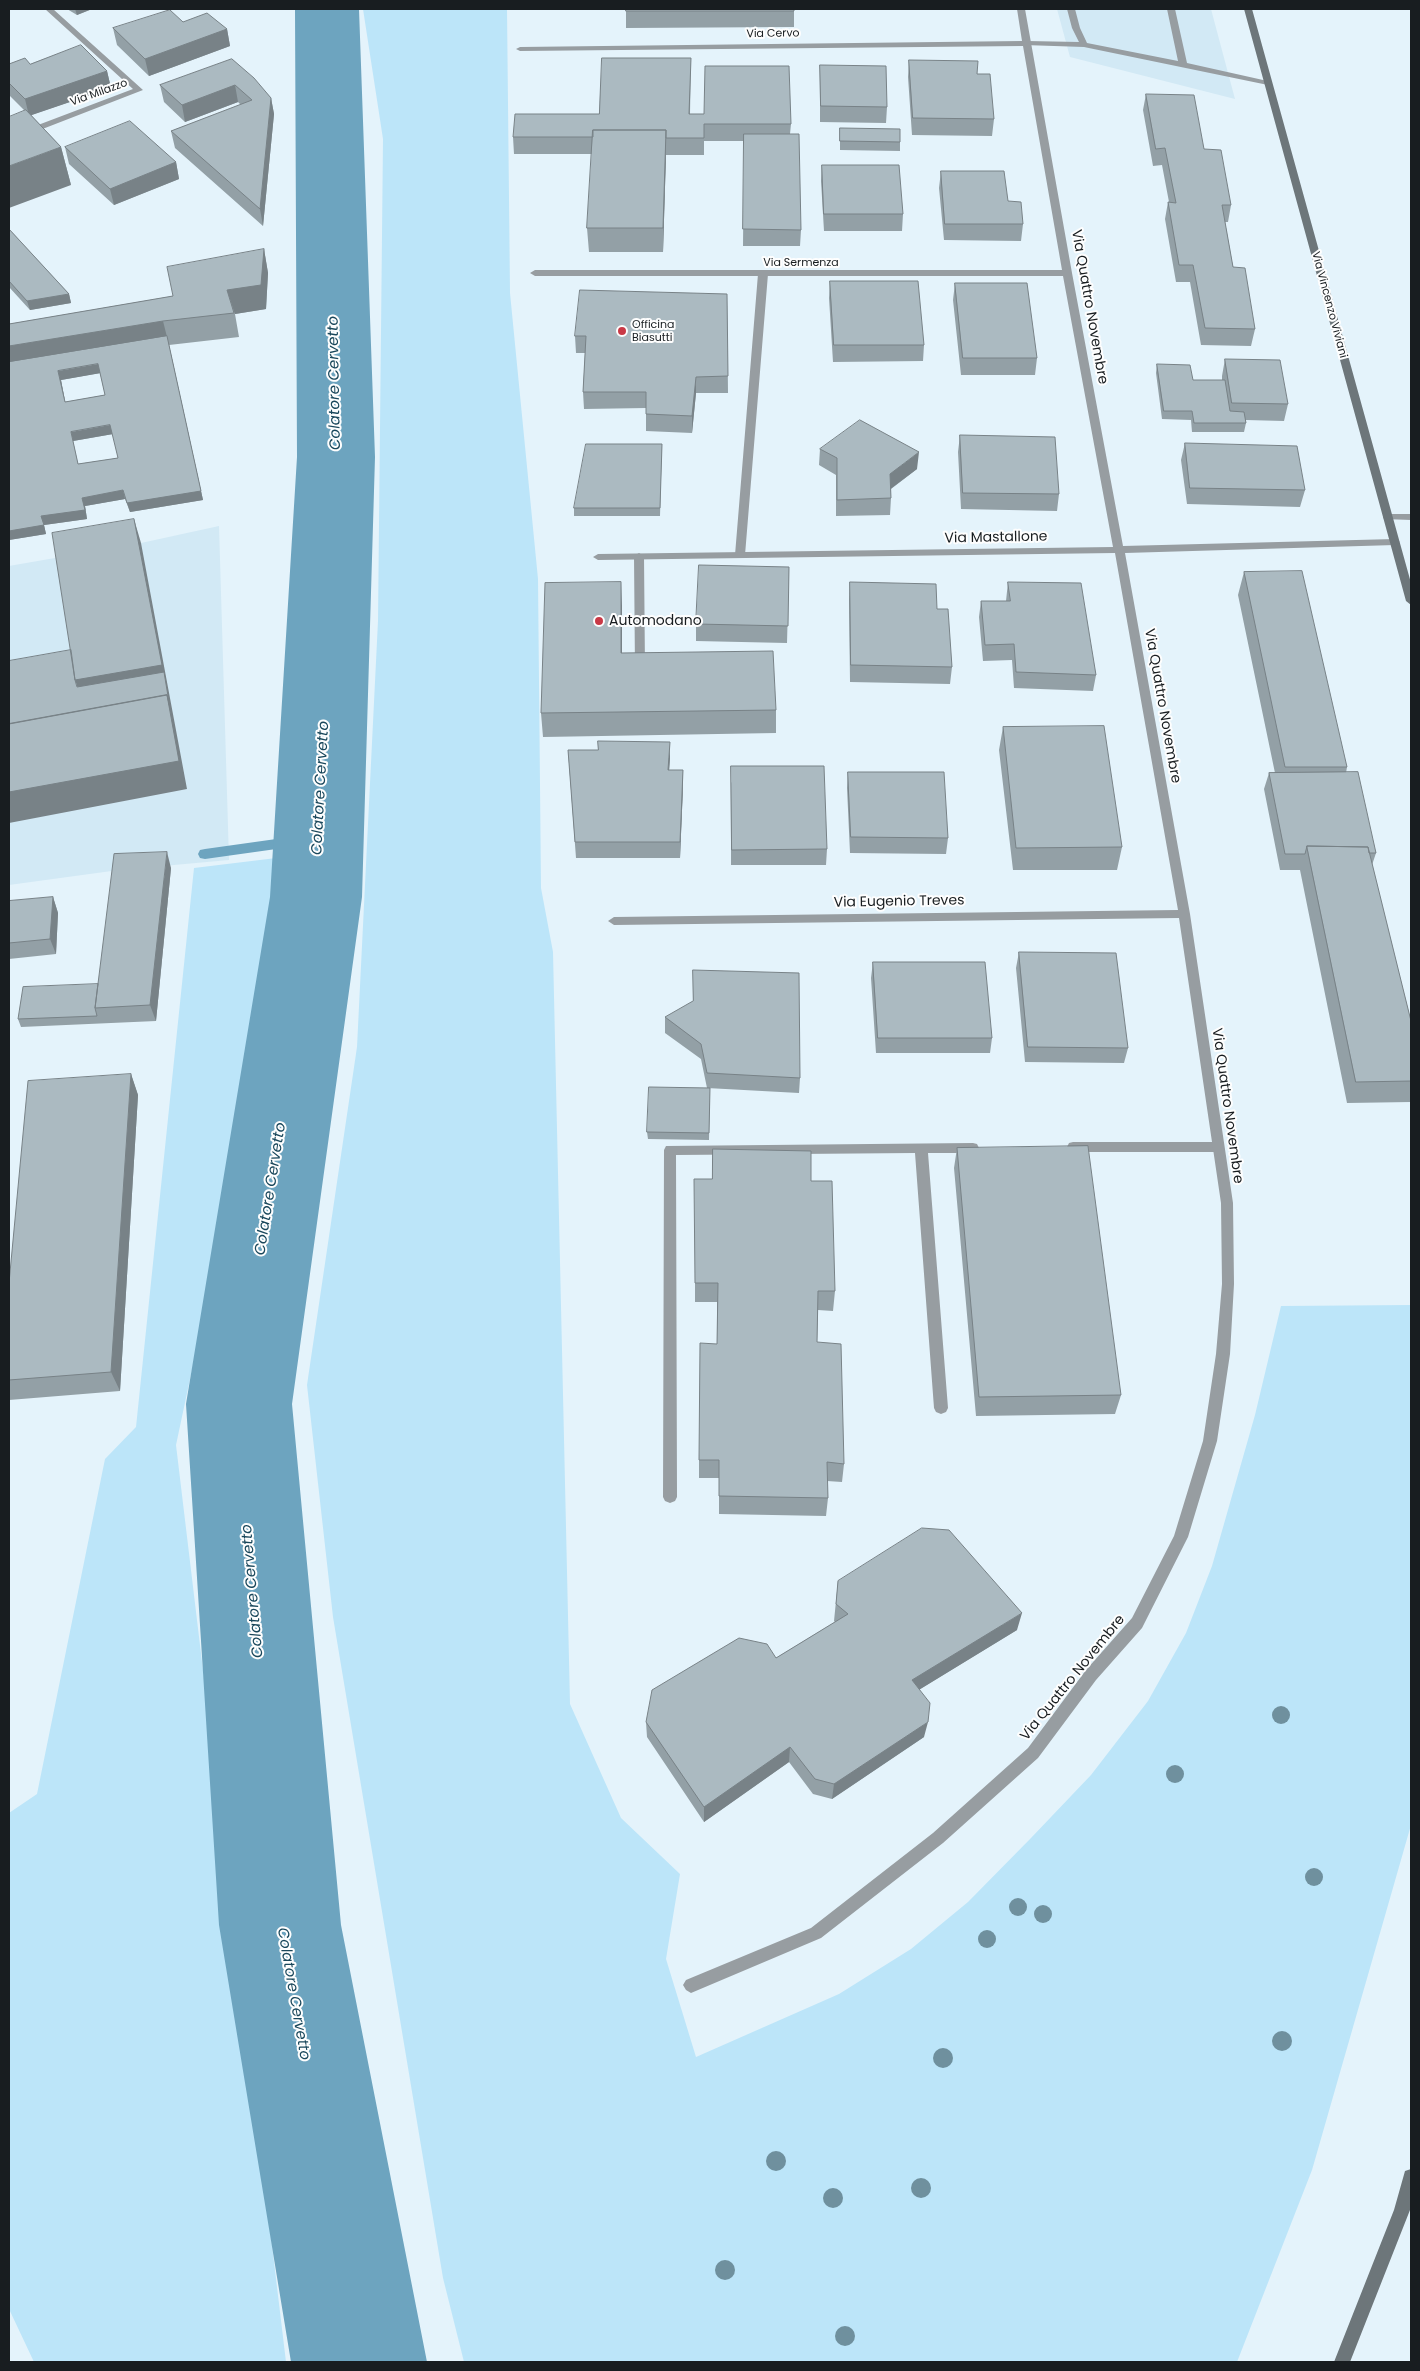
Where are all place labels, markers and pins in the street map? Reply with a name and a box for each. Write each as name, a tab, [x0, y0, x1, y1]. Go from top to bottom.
place label: Officina Biasutti	[632, 318, 674, 344]
marker: Officina Biasutti	[616, 325, 628, 337]
place label: Automodano	[609, 613, 702, 629]
marker: Automodano	[593, 615, 605, 627]

